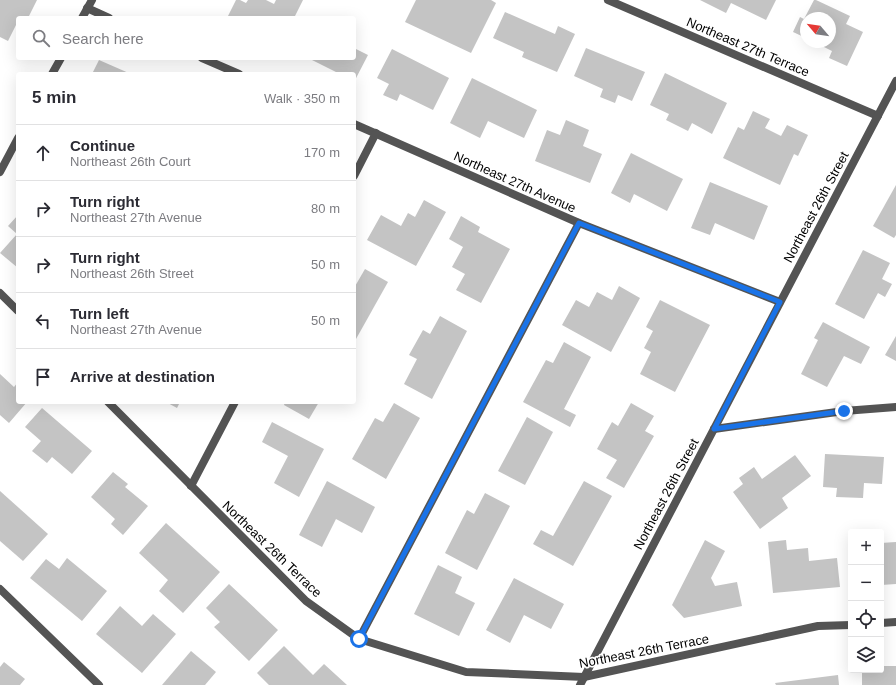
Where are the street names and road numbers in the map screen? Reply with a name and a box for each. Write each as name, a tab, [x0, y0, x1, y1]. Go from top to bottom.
street label: Northeast 27th Terrace	[684, 14, 812, 80]
street label: Northeast 27th Avenue	[452, 148, 578, 216]
street label: Northeast 26th Street	[780, 149, 852, 265]
street label: Northeast 26th Street	[630, 436, 702, 552]
street label: Northeast 26th Terrace	[219, 498, 325, 600]
street label: Northeast 26th Terrace	[578, 631, 710, 671]

